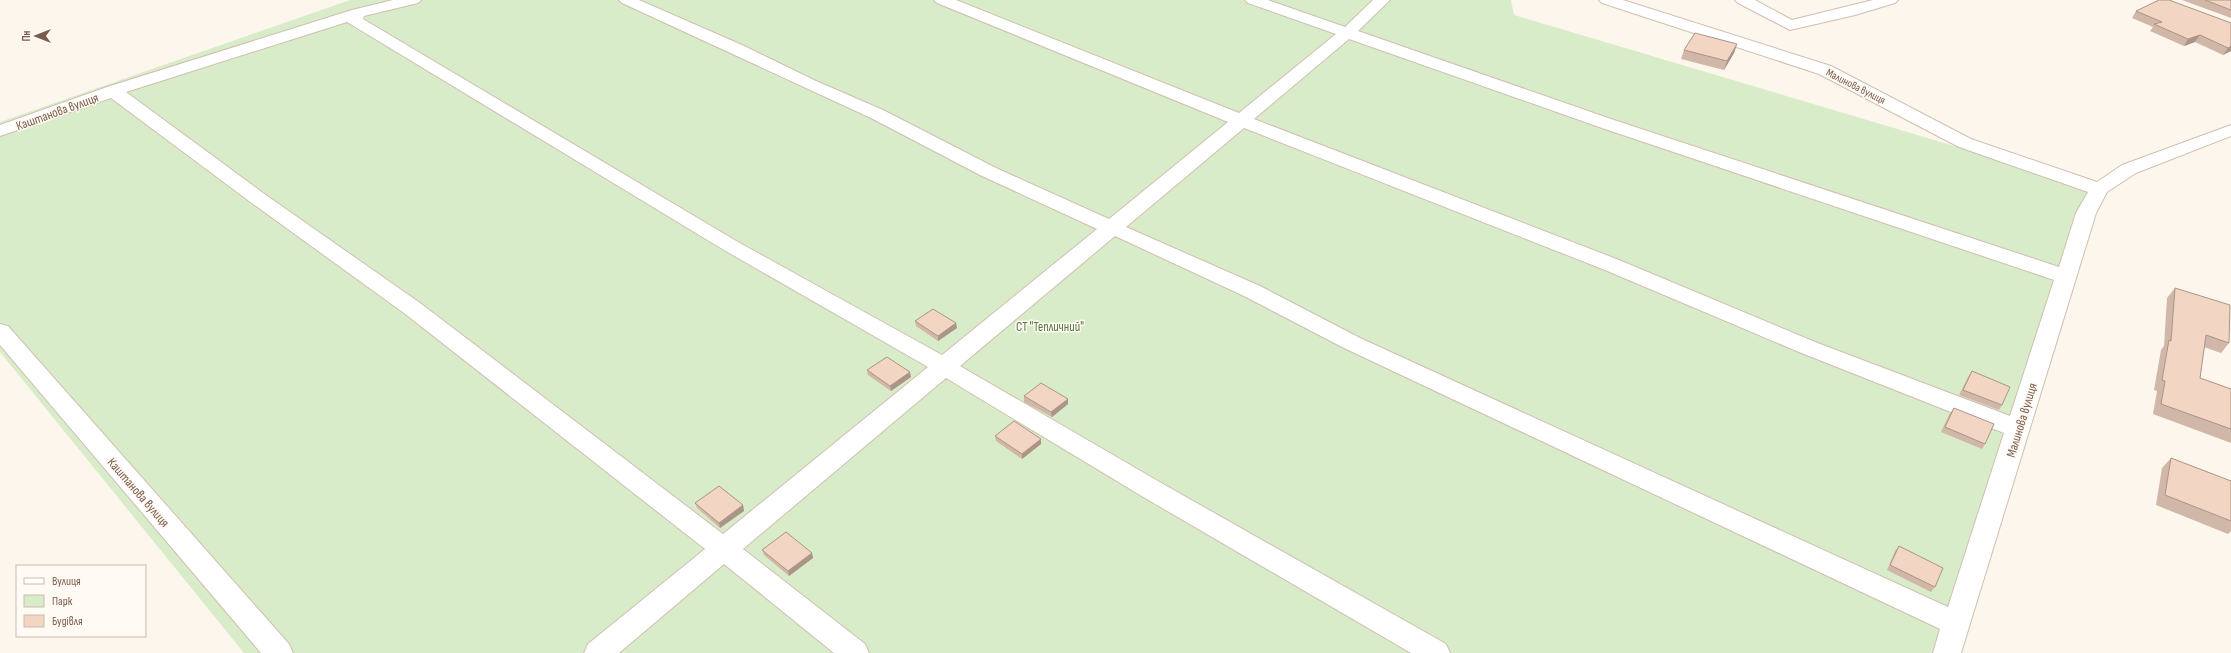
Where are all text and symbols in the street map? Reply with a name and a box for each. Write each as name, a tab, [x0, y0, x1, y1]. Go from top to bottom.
north arrow	[16, 16, 56, 56]
text: Пн	[20, 30, 33, 41]
street label: Малинова вулиця	[1824, 66, 1888, 107]
street label: Каштанова вулиця	[14, 90, 101, 134]
park label: СТ "Тепличний"	[1016, 319, 1084, 335]
street label: Малинова вулиця	[2003, 381, 2041, 459]
street label: Каштанова вулиця	[104, 455, 173, 531]
legend	[16, 565, 146, 637]
text: Вулиця	[52, 574, 81, 589]
text: Парк	[52, 594, 73, 609]
text: Будівля	[52, 614, 83, 629]

